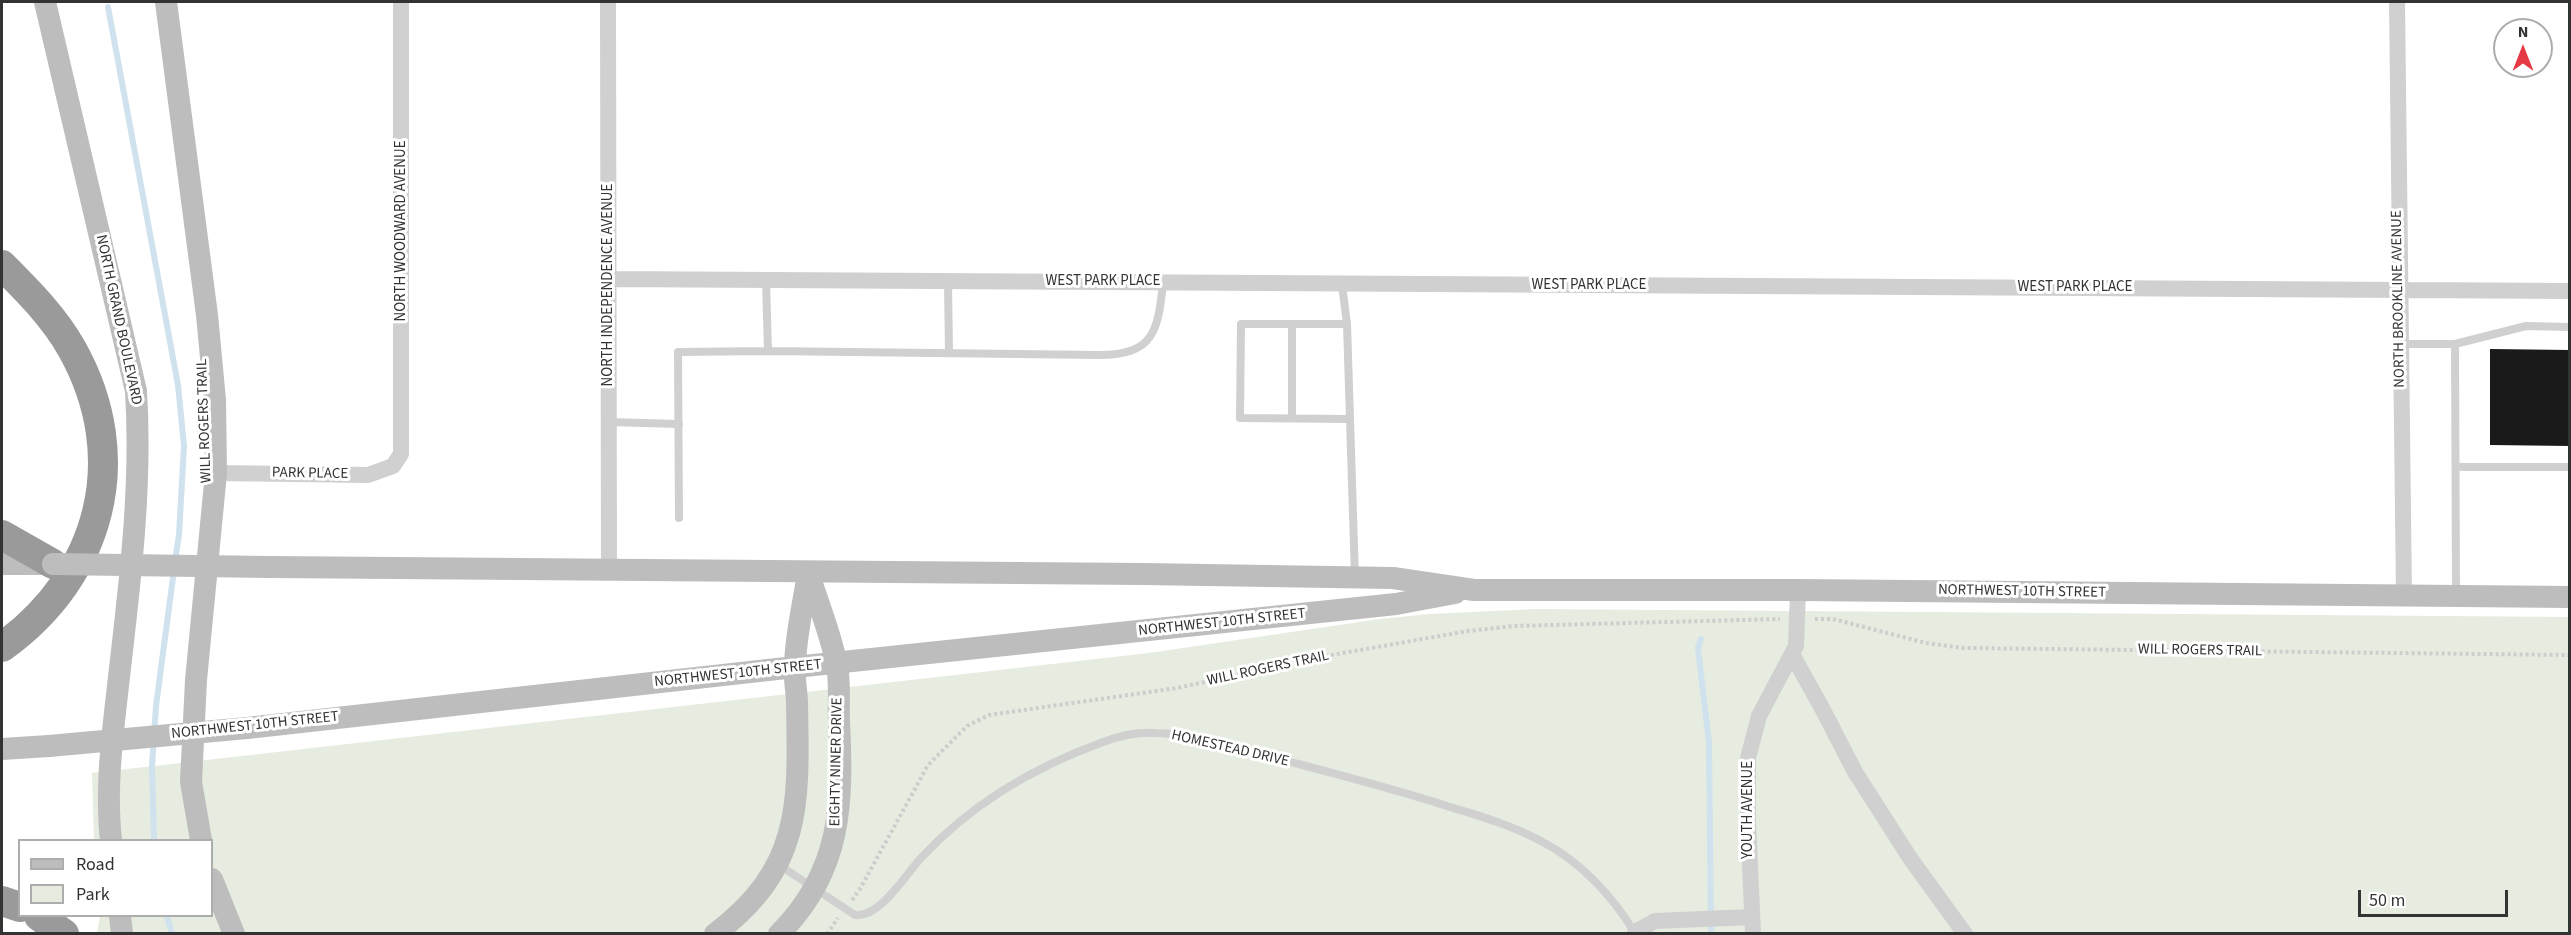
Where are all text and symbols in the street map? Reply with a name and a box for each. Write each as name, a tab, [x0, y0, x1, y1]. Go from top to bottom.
north arrow	[2493, 18, 2553, 78]
text: N	[2518, 21, 2528, 43]
street label: NORTH WOODWARD AVENUE	[393, 140, 411, 322]
street label: NORTH INDEPENDENCE AVENUE	[600, 184, 618, 386]
street label: NORTH BROOKLINE AVENUE	[2388, 210, 2410, 388]
street label: NORTH GRAND BOULEVARD	[91, 233, 145, 407]
street label: WEST PARK PLACE	[1046, 273, 1160, 291]
street label: WEST PARK PLACE	[1532, 277, 1646, 295]
street label: WEST PARK PLACE	[2018, 279, 2132, 297]
street label: WILL ROGERS TRAIL	[194, 359, 216, 483]
street label: PARK PLACE	[272, 464, 348, 484]
street label: NORTHWEST 10TH STREET	[1938, 582, 2106, 602]
street label: NORTHWEST 10TH STREET	[1137, 605, 1307, 641]
street label: WILL ROGERS TRAIL	[2138, 641, 2262, 661]
street label: WILL ROGERS TRAIL	[1205, 647, 1331, 691]
street label: NORTHWEST 10TH STREET	[653, 656, 823, 692]
street label: EIGHTY NINER DRIVE	[827, 697, 847, 827]
street label: NORTHWEST 10TH STREET	[170, 708, 340, 744]
street label: HOMESTEAD DRIVE	[1170, 727, 1290, 771]
street label: YOUTH AVENUE	[1740, 761, 1758, 859]
legend	[18, 839, 213, 917]
text: Road	[76, 852, 115, 877]
scale bar	[2361, 878, 2511, 916]
text: Park	[76, 882, 110, 907]
text: 50 m	[2369, 888, 2405, 913]

